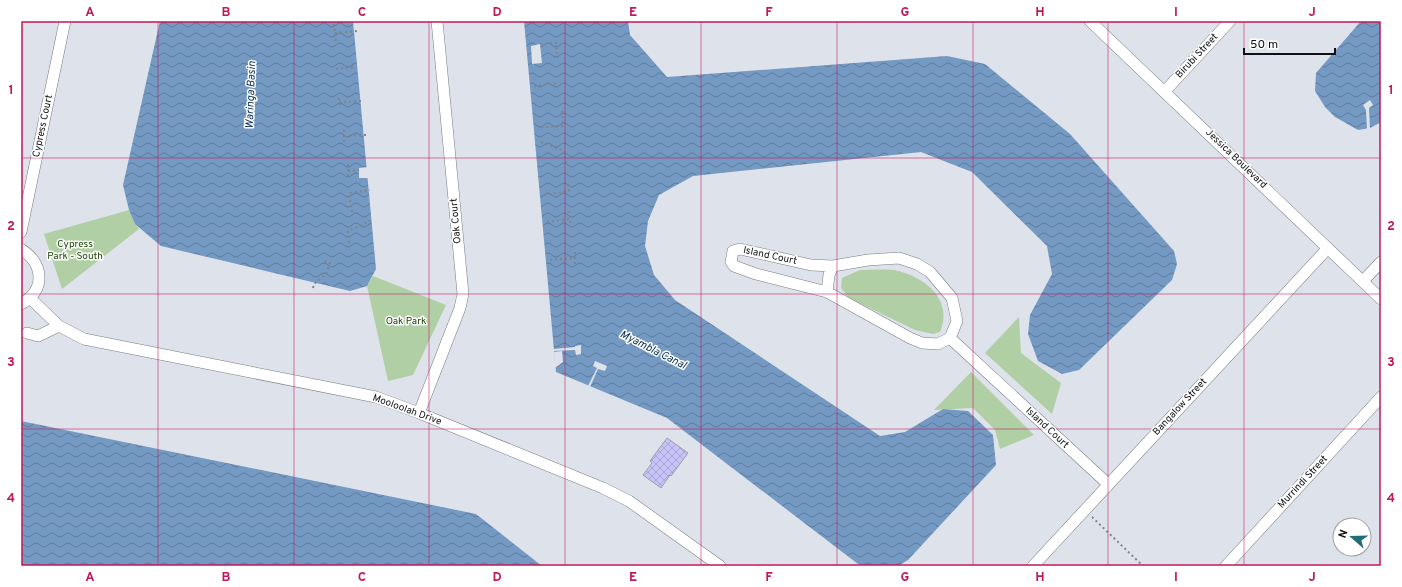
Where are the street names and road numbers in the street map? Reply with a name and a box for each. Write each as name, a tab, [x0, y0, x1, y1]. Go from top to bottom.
street label: Birubi Street	[1173, 31, 1221, 81]
street label: Cypress Court	[30, 93, 56, 158]
street label: Jessica Boulevard	[1203, 126, 1269, 192]
street label: Oak Court	[448, 197, 464, 244]
street label: Island Court	[742, 244, 798, 268]
street label: Bangalow Street	[1150, 375, 1210, 438]
street label: Mooloolah Drive	[371, 391, 443, 429]
street label: Island Court	[1023, 405, 1072, 452]
street label: Murrindi Street	[1275, 453, 1331, 511]

